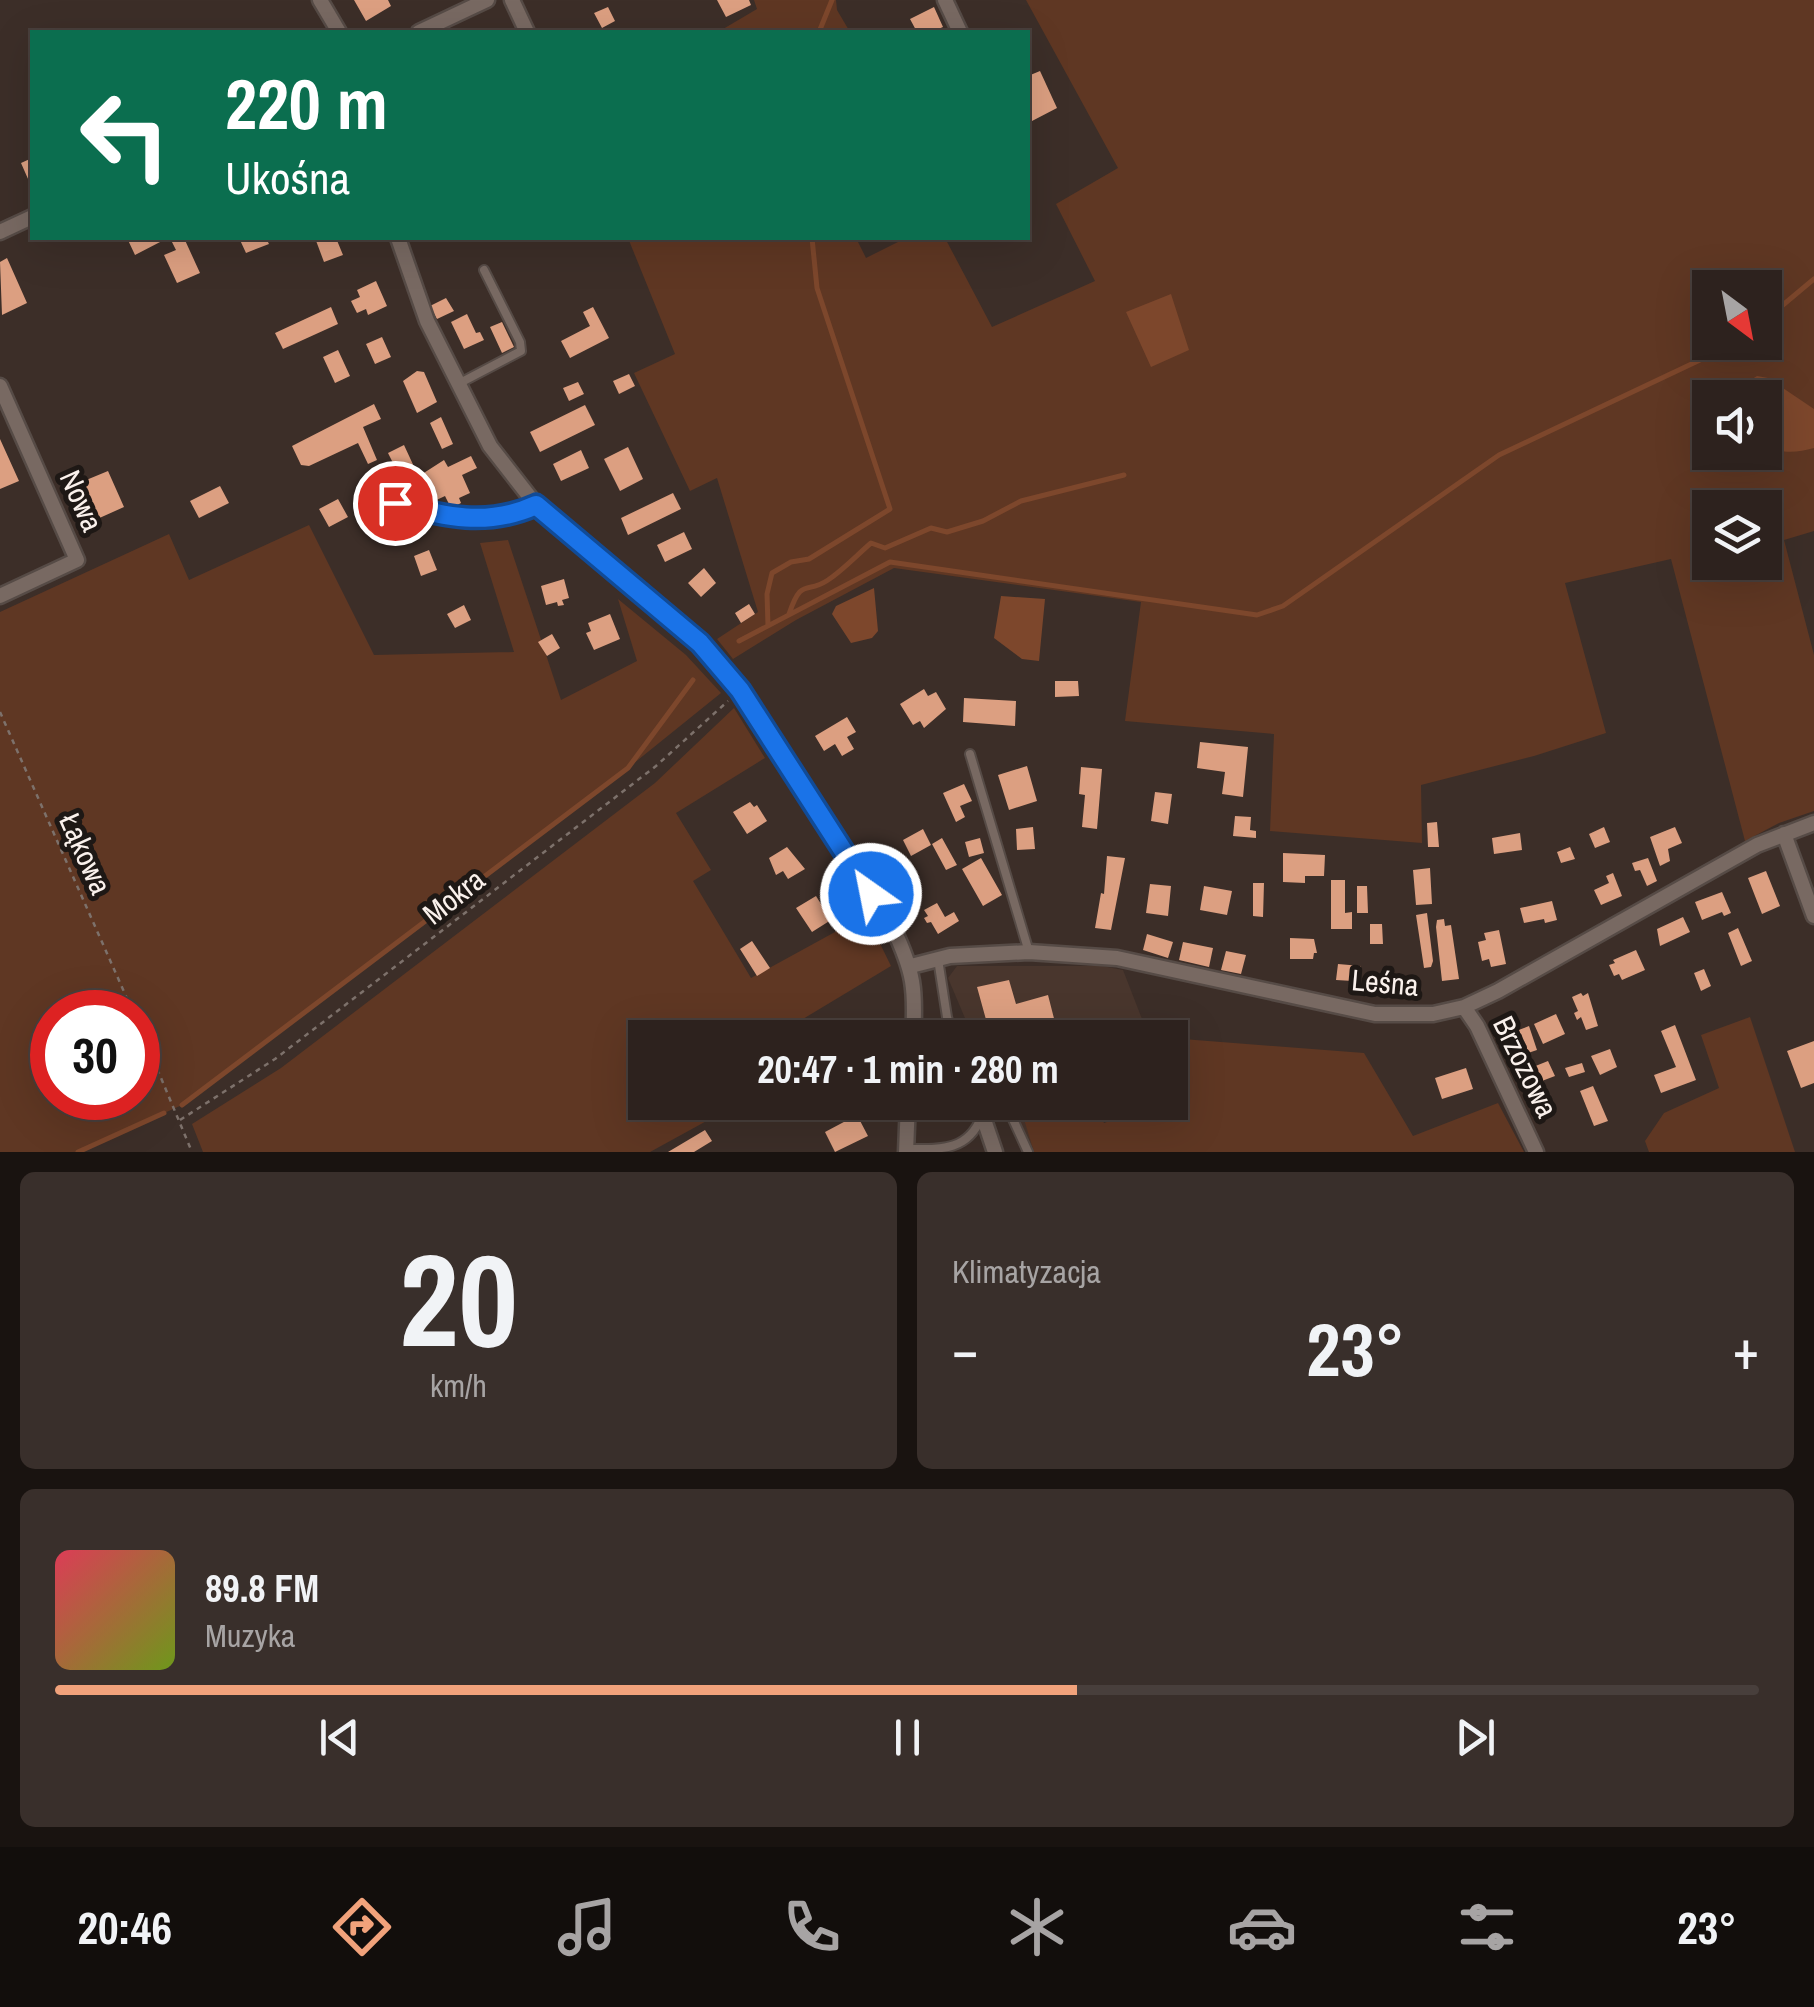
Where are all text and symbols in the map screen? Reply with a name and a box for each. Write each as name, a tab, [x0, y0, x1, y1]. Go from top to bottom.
text: 220 m	[225, 57, 388, 151]
icon: left	[60, 70, 190, 200]
text: Ukośna	[225, 147, 350, 208]
north arrow	[1692, 270, 1782, 360]
map controls	[1692, 270, 1782, 580]
button: sound	[1692, 380, 1782, 470]
pin	[353, 461, 438, 546]
street label: Nowa	[51, 464, 113, 538]
icon: arrive	[368, 476, 423, 531]
button: layers	[1692, 490, 1782, 580]
street label: Łąkowa	[50, 807, 122, 901]
position arrow	[819, 842, 923, 946]
street label: Mokra	[414, 859, 493, 933]
street label: Leśna	[1350, 959, 1421, 1005]
speed limit sign: 30	[30, 990, 160, 1120]
street label: Brzozowa	[1484, 1009, 1568, 1124]
text: 20:47 · 1 min · 280 m	[757, 1044, 1059, 1095]
text: 20	[399, 1211, 518, 1387]
text: Klimatyzacja	[952, 1250, 1101, 1293]
text: 23°	[1306, 1298, 1405, 1399]
text: −	[952, 1312, 978, 1386]
text: +	[1733, 1312, 1759, 1386]
text: km/h	[430, 1364, 487, 1407]
text: 89.8 FM	[205, 1563, 319, 1614]
text: Muzyka	[205, 1614, 295, 1657]
icon: previous	[312, 1710, 367, 1765]
icon: pause	[880, 1710, 935, 1765]
icon: next	[1448, 1710, 1503, 1765]
icon: directions	[327, 1892, 397, 1962]
icon: music	[552, 1892, 622, 1962]
icon: phone	[777, 1892, 847, 1962]
icon: climate	[1002, 1892, 1072, 1962]
icon: car	[1227, 1892, 1297, 1962]
icon: filters	[1452, 1892, 1522, 1962]
text: 20:46	[78, 1897, 172, 1958]
text: 23°	[1677, 1897, 1736, 1958]

